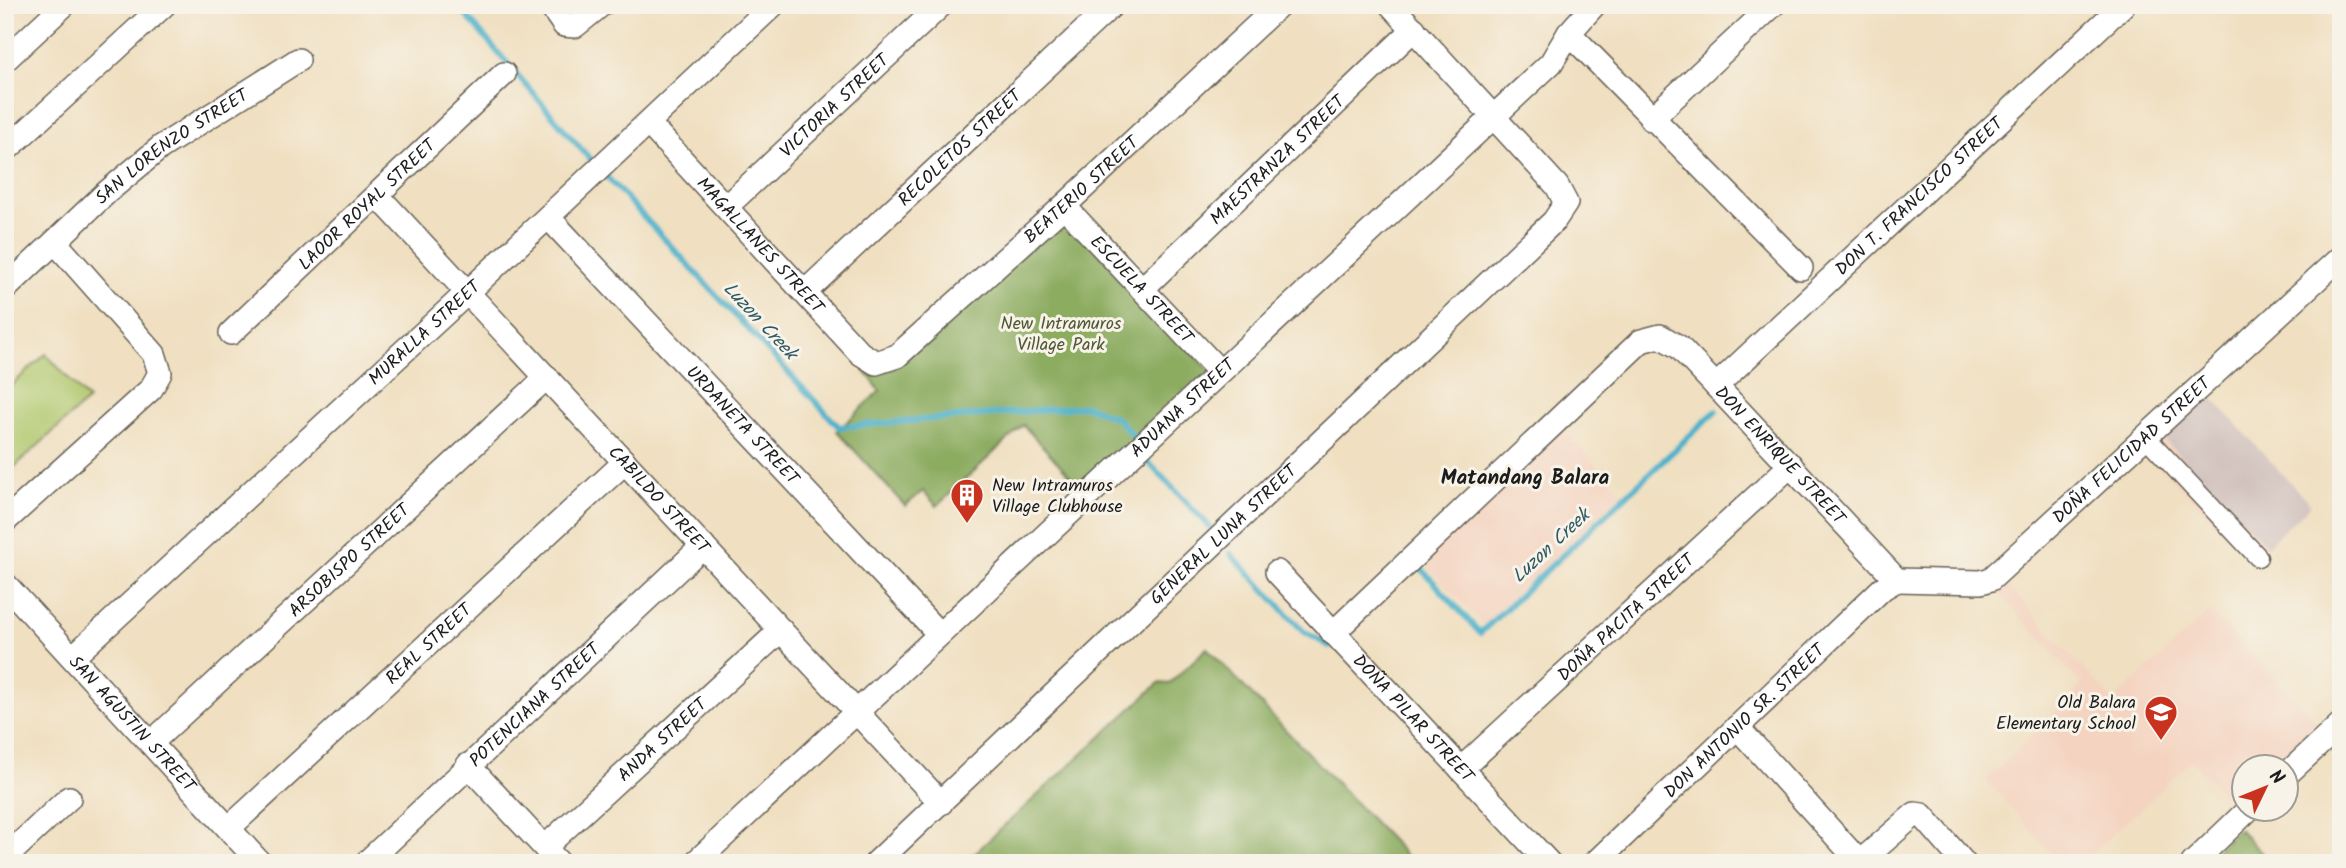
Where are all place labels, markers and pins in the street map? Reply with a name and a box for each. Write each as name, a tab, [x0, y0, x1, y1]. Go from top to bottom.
place label: New Intramuros Village Clubhouse	[992, 472, 1123, 522]
building icon: New Intramuros Village Clubhouse	[948, 476, 986, 525]
place label: Old Balara Elementary School	[1996, 689, 2137, 739]
school or university icon: Old Balara Elementary School	[2142, 693, 2180, 742]

